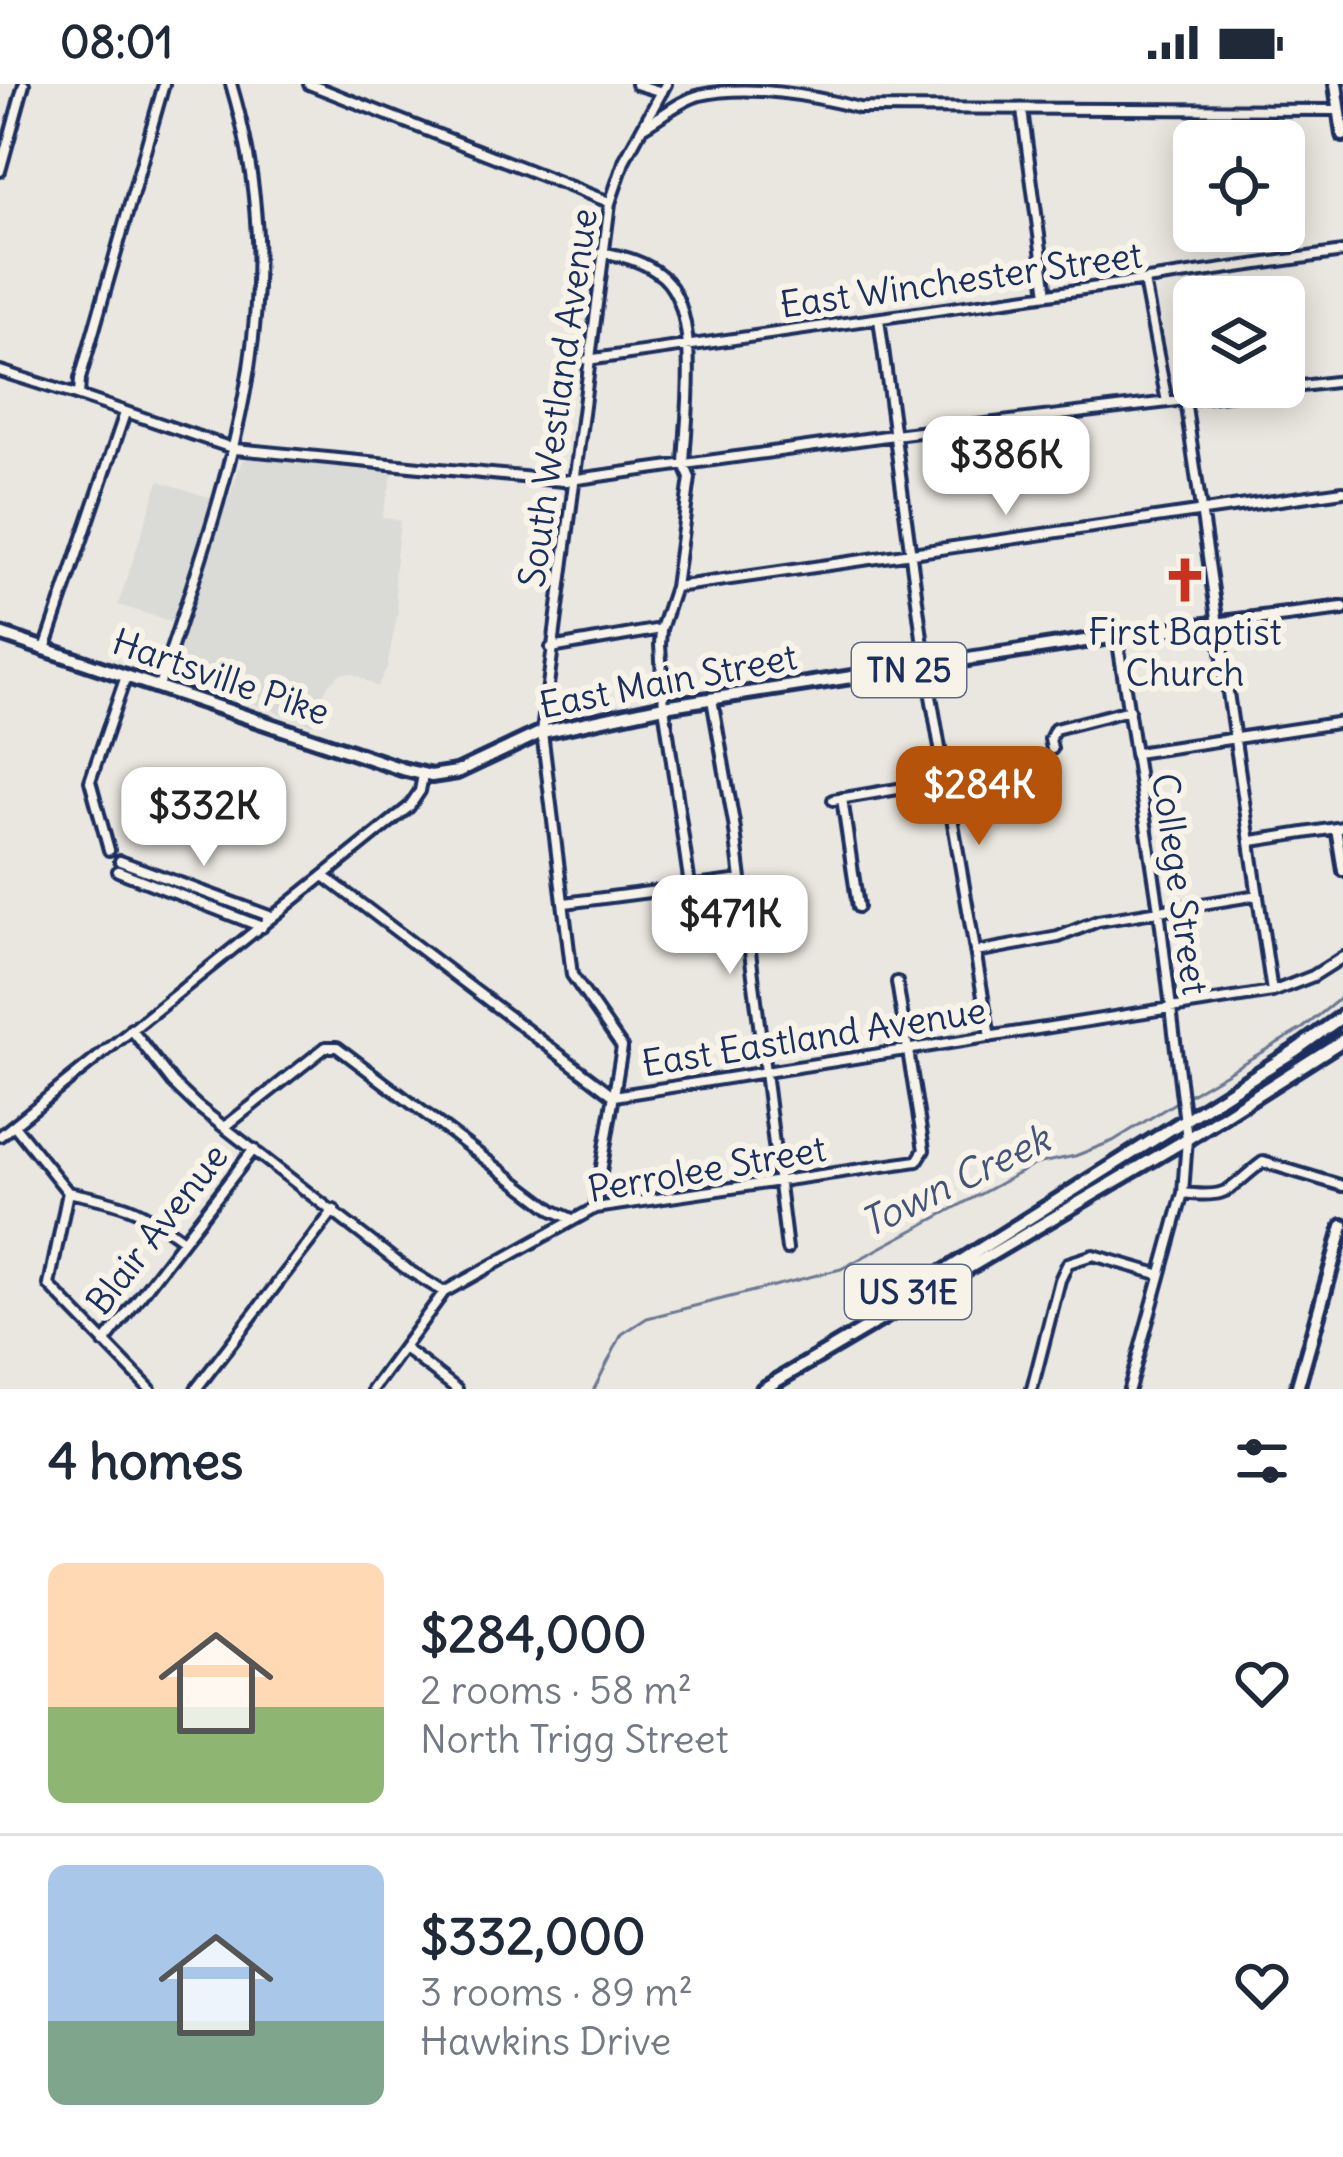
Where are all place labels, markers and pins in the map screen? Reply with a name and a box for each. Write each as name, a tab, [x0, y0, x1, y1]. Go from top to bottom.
pin: $386K	[922, 416, 1090, 518]
church icon: First Baptist Church	[1160, 555, 1210, 605]
place label: First Baptist Church	[1088, 610, 1282, 696]
pin: $284K	[895, 746, 1063, 848]
pin: $332K	[120, 767, 288, 869]
pin: $471K	[646, 875, 814, 977]

